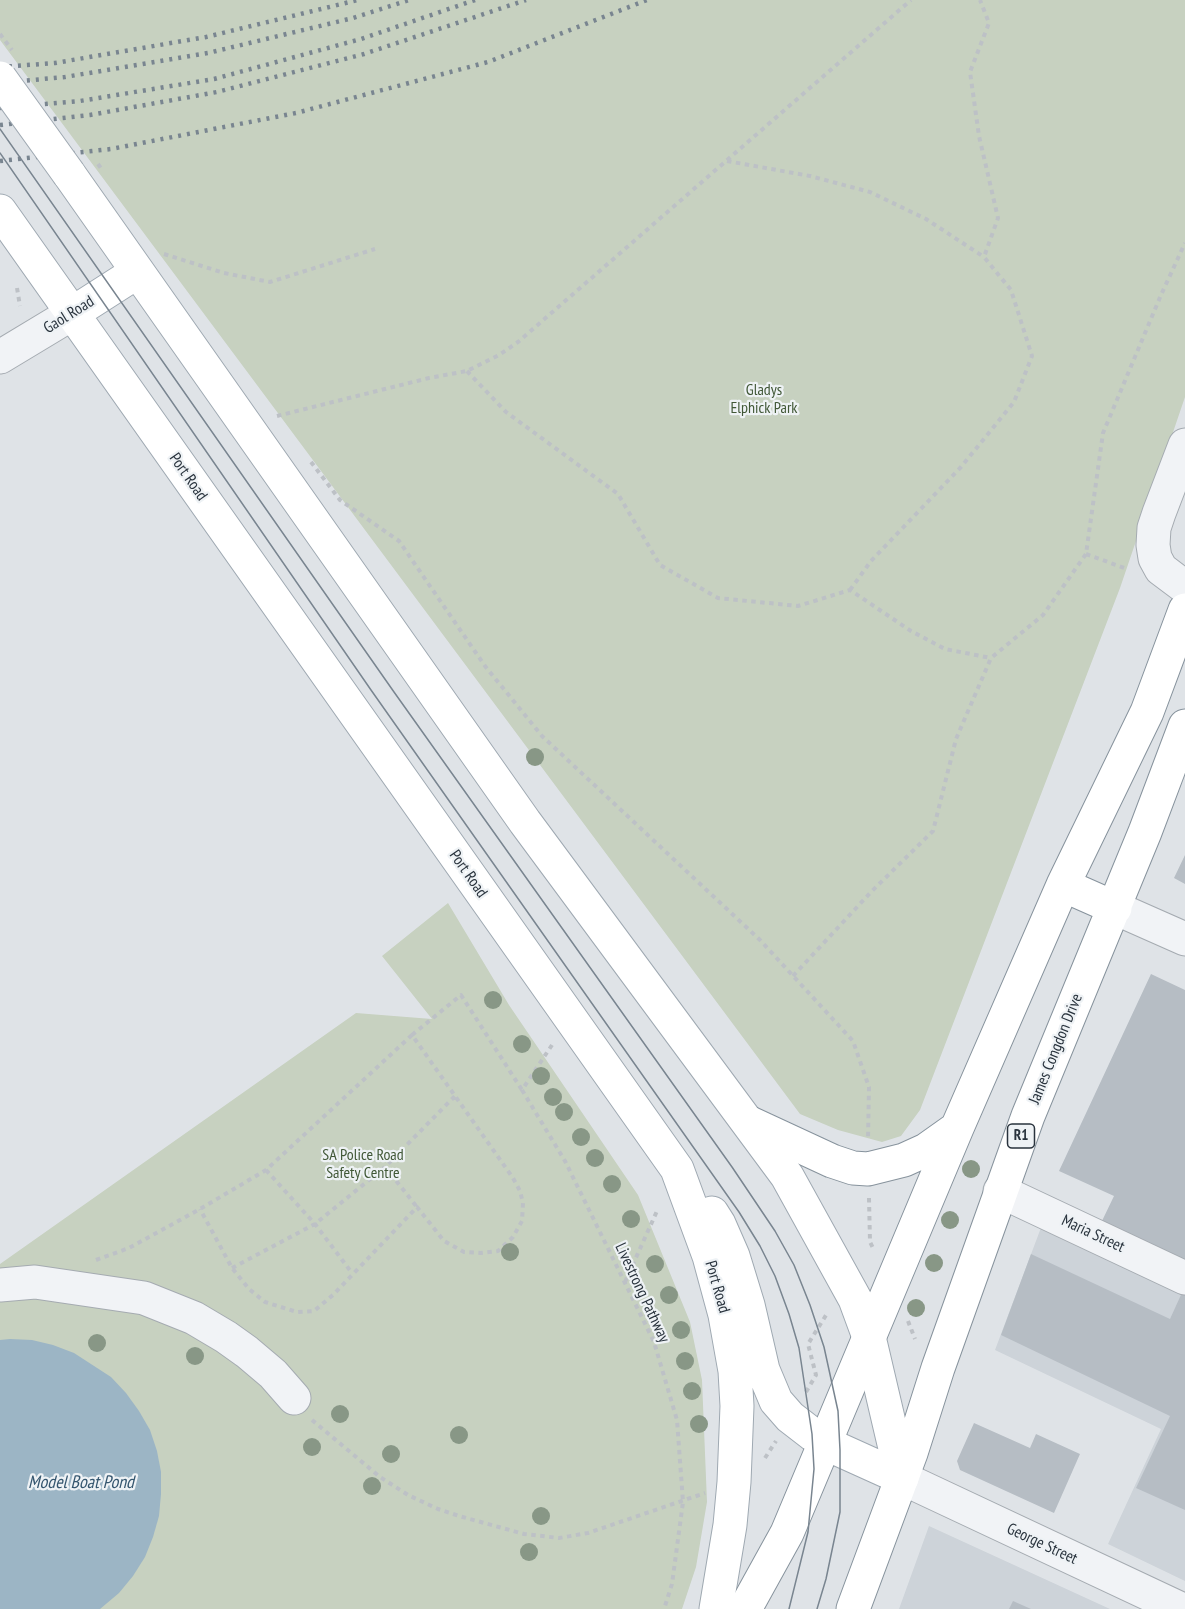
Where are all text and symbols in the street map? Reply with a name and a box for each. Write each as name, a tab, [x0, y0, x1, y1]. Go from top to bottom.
street label: Gaol Road	[40, 292, 98, 338]
park label: Gladys Elphick Park	[730, 380, 798, 418]
street label: Port Road	[165, 450, 211, 504]
street label: Port Road	[445, 847, 491, 901]
street label: James Congdon Drive	[1025, 991, 1087, 1107]
road number: R1	[1008, 1124, 1034, 1148]
park label: SA Police Road Safety Centre	[322, 1145, 404, 1183]
street label: Maria Street	[1058, 1211, 1128, 1257]
street label: Livestrong Pathway	[611, 1240, 673, 1346]
street label: Port Road	[700, 1259, 734, 1315]
water label: Model Boat Pond	[28, 1472, 134, 1494]
street label: George Street	[1004, 1519, 1080, 1569]

